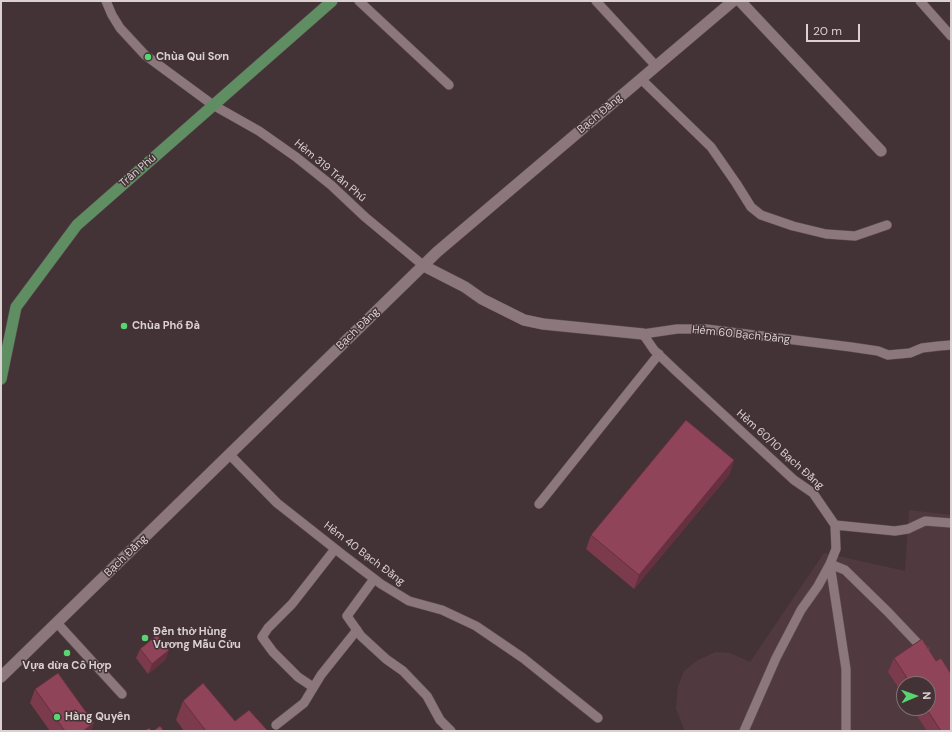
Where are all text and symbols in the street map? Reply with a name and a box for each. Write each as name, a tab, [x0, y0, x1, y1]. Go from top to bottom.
scale bar	[808, 16, 862, 42]
text: 20 m	[813, 23, 842, 39]
place label: Chùa Qui Sơn	[156, 50, 229, 64]
marker: Chùa Qui Sơn	[143, 52, 153, 62]
street label: Bạch Đằng	[575, 91, 625, 137]
street label: Hẻm 319 Trần Phú	[291, 137, 369, 205]
street label: Trần Phú	[117, 152, 159, 190]
street label: Bạch Đằng	[334, 305, 382, 353]
place label: Chùa Phổ Đà	[132, 319, 200, 333]
marker: Chùa Phổ Đà	[119, 321, 129, 331]
street label: Hẻm 60 Bạch Đằng	[691, 323, 791, 347]
street label: Hẻm 60/10 Bạch Đằng	[734, 407, 826, 493]
street label: Hẻm 40 Bạch Đằng	[321, 519, 407, 589]
street label: Bạch Đằng	[102, 532, 150, 580]
place label: Đền thờ Hùng Vương Mẫu Cửu	[153, 625, 241, 651]
marker: Đền thờ Hùng Vương Mẫu Cửu	[140, 633, 150, 643]
marker: Vựa dừa Cô Hợp	[62, 648, 72, 658]
place label: Vựa dừa Cô Hợp	[22, 659, 112, 673]
north arrow	[896, 676, 936, 716]
text: N	[920, 691, 934, 700]
place label: Hàng Quyên	[65, 710, 130, 724]
marker: Hàng Quyên	[52, 712, 62, 722]

